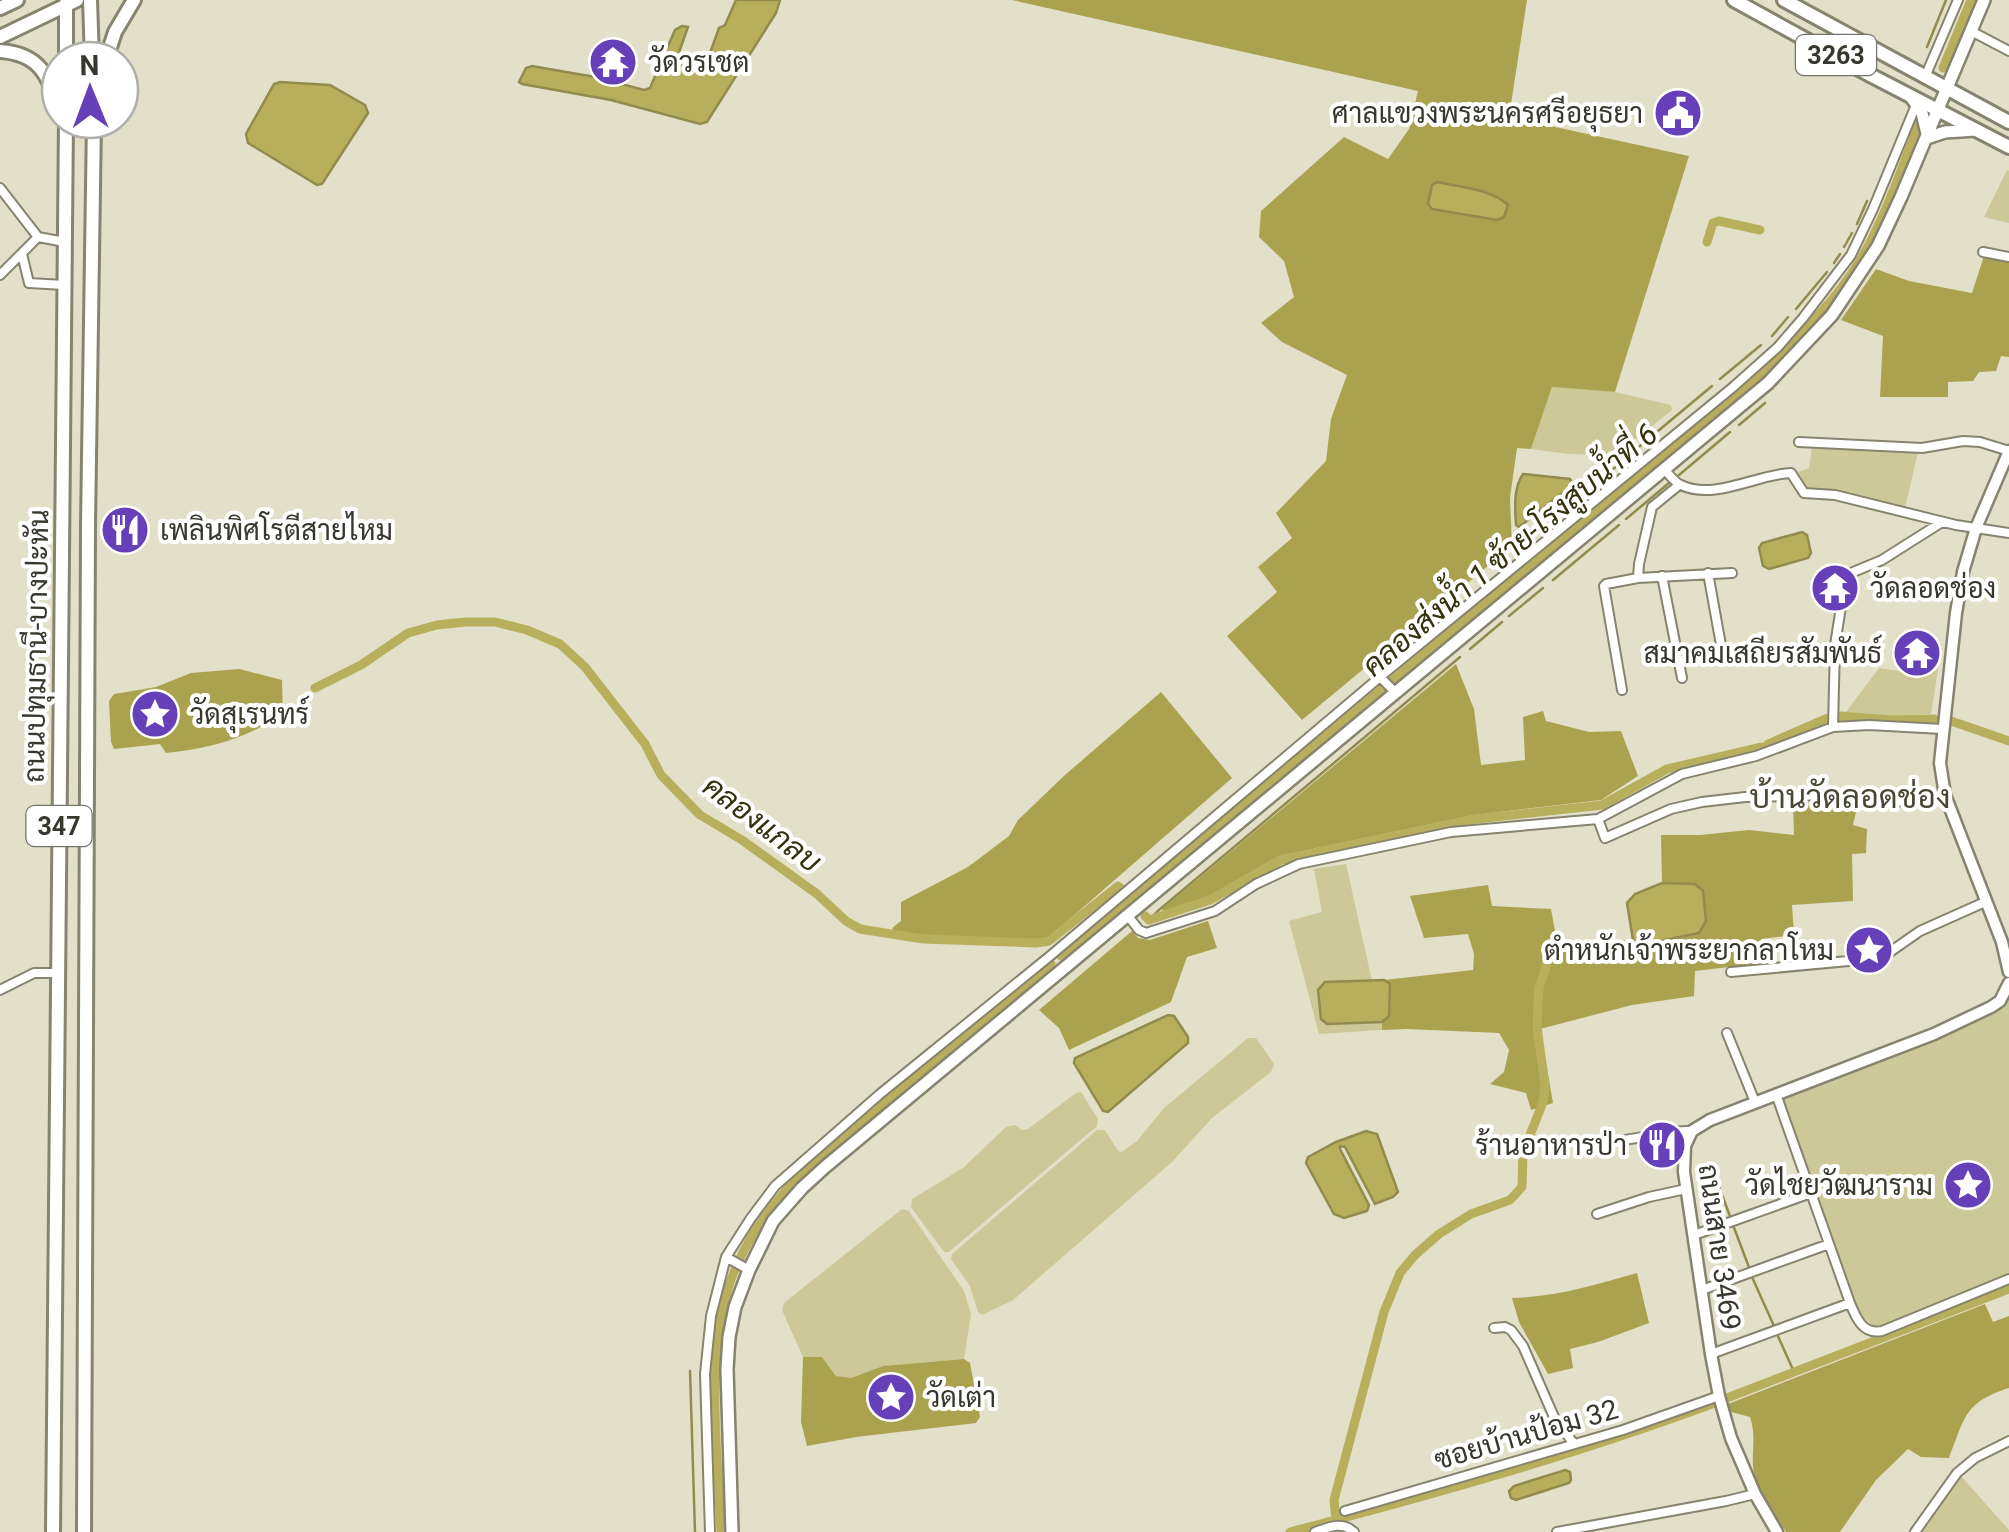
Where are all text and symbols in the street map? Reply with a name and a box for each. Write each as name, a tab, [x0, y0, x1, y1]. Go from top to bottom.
road number: 3263	[1796, 35, 1876, 75]
temple icon: วัดวรเชต	[587, 36, 639, 88]
north arrow	[40, 40, 140, 140]
place label: วัดวรเชต	[648, 44, 749, 79]
text: N	[79, 49, 100, 82]
public building icon: ศาลแขวงพระนครศรีอยุธยา	[1652, 87, 1704, 139]
place label: ศาลแขวงพระนครศรีอยุธยา	[1332, 95, 1643, 133]
water label: คลองส่งน้ำ 1 ซ้าย-โรงสูบน้ำที่ 6	[1349, 409, 1666, 686]
restaurant icon: เพลินพิศโรตีสายไหม	[99, 504, 151, 556]
street label: ถนนปทุมธานี-บางปะหัน	[16, 509, 58, 783]
place label: เพลินพิศโรตีสายไหม	[160, 511, 393, 547]
temple icon: วัดลอดช่อง	[1809, 562, 1861, 614]
place label: วัดลอดช่อง	[1870, 570, 1996, 605]
temple icon: สมาคมเสถียรสัมพันธ์	[1891, 627, 1943, 679]
place label: สมาคมเสถียรสัมพันธ์	[1644, 634, 1882, 670]
place icon: วัดสุเรนทร์	[129, 688, 181, 740]
place label: วัดสุเรนทร์	[190, 695, 309, 734]
water label: คลองแกลบ	[697, 768, 828, 879]
district label: บ้านวัดลอดช่อง	[1750, 776, 1950, 816]
road number: 347	[27, 806, 92, 846]
place icon: ตำหนักเจ้าพระยากลาโหม	[1843, 924, 1895, 976]
place label: ตำหนักเจ้าพระยากลาโหม	[1544, 931, 1834, 967]
restaurant icon: ร้านอาหารป่า	[1636, 1119, 1688, 1171]
place label: ร้านอาหารป่า	[1475, 1127, 1627, 1162]
place icon: วัดไชยวัฒนาราม	[1942, 1159, 1994, 1211]
street label: ถนนสาย 3469	[1691, 1162, 1748, 1332]
place label: วัดไชยวัฒนาราม	[1745, 1166, 1933, 1202]
place icon: วัดเต่า	[865, 1371, 917, 1423]
place label: วัดเต่า	[926, 1379, 996, 1414]
street label: ซอยบ้านป้อม 32	[1430, 1391, 1622, 1476]

